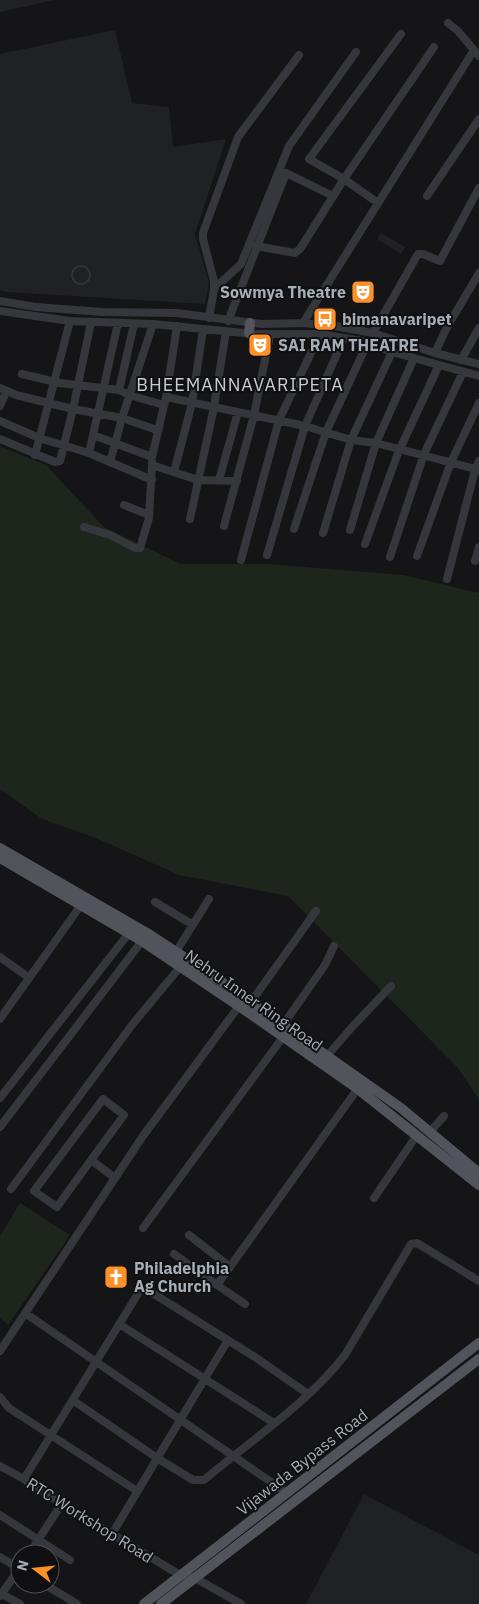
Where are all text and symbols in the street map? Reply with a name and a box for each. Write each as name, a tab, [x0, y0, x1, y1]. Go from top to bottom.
theatre icon: Sowmya Theatre	[350, 279, 376, 305]
place label: Sowmya Theatre	[220, 282, 346, 302]
bus stop icon: bimanavaripet	[312, 306, 338, 332]
place label: bimanavaripet	[342, 309, 452, 329]
theatre icon: SAI RAM THEATRE	[247, 332, 273, 358]
place label: SAI RAM THEATRE	[278, 335, 419, 355]
district label: BHEEMANNAVARIPETA	[136, 373, 344, 396]
street label: Nehru Inner Ring Road	[181, 945, 327, 1055]
place label: Philadelphia Ag Church	[134, 1258, 229, 1296]
church icon: Philadelphia Ag Church	[103, 1264, 129, 1290]
street label: Vijawada Bypass Road	[233, 1405, 371, 1519]
street label: RTC Workshop Road	[23, 1473, 157, 1567]
north arrow	[10, 1544, 60, 1594]
text: N	[12, 1558, 33, 1573]

